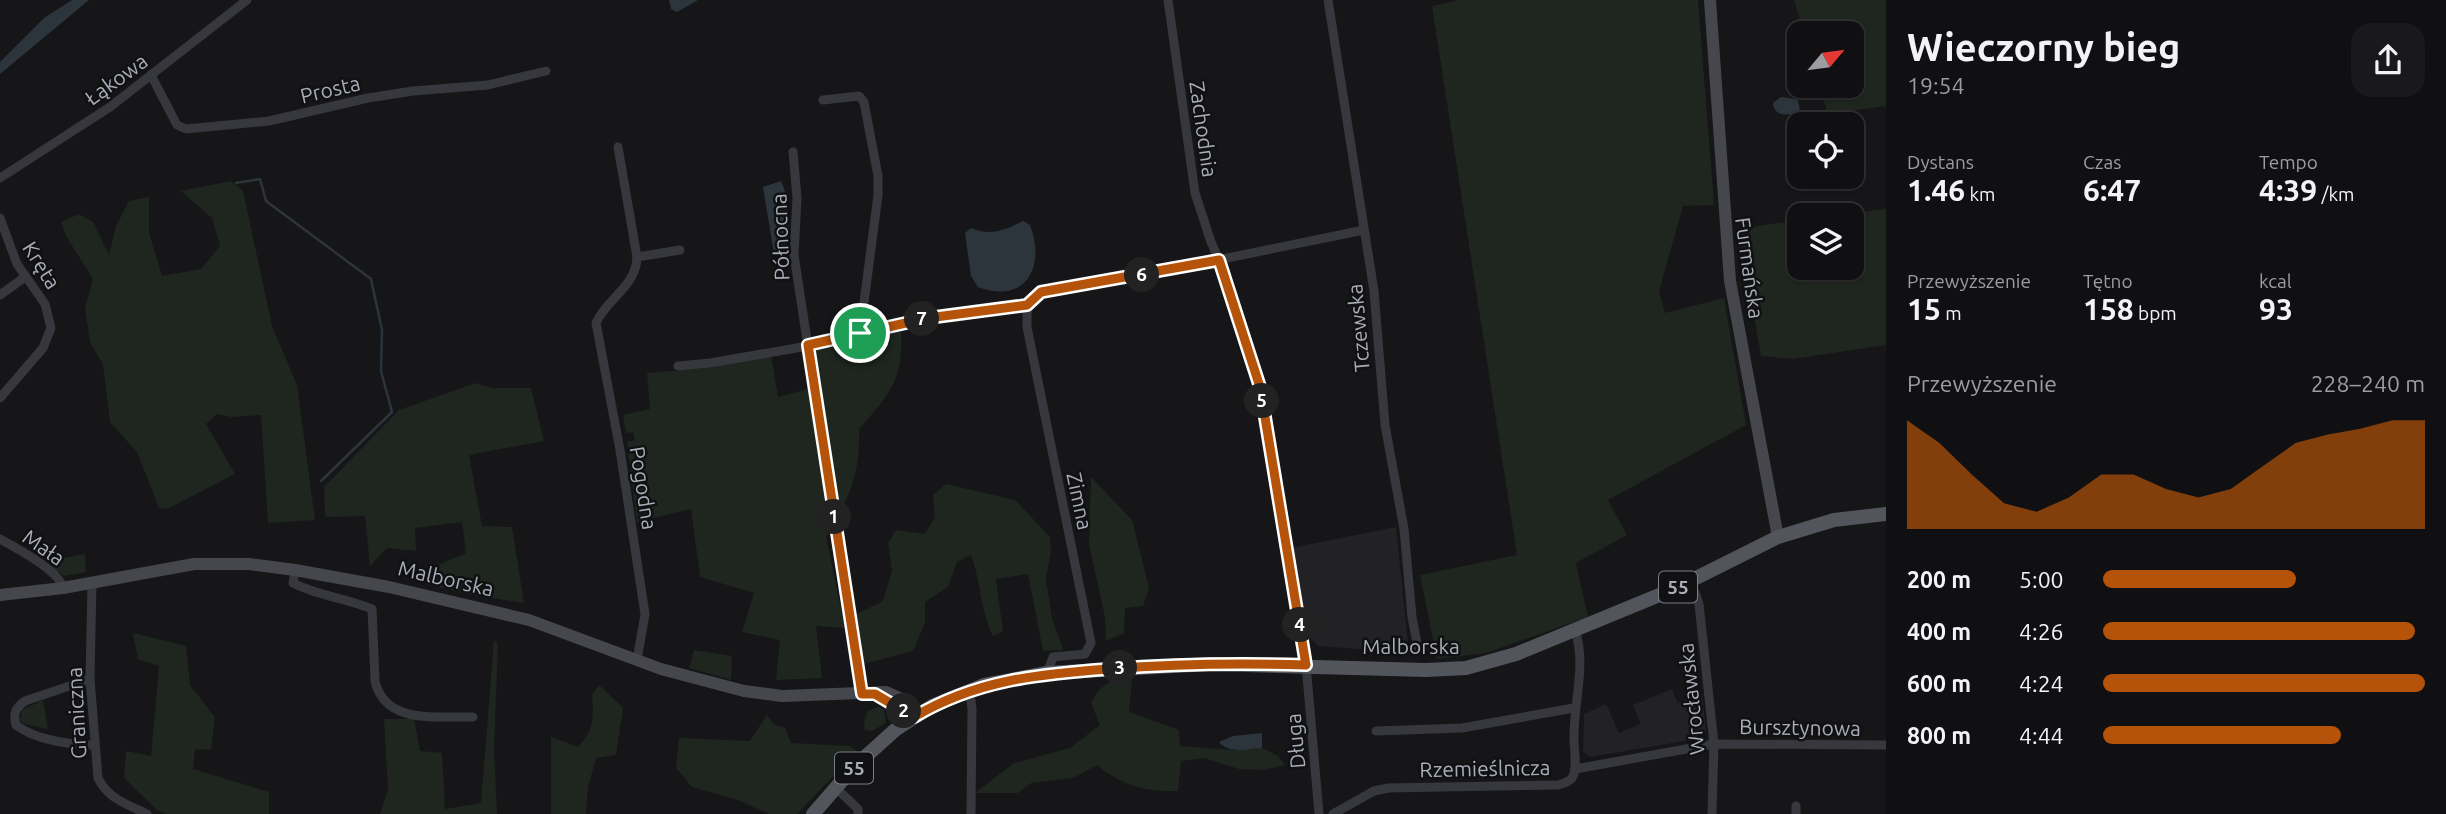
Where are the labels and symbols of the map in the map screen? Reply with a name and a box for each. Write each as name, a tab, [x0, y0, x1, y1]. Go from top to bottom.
north arrow	[1787, 21, 1864, 98]
street label: Łąkowa	[80, 48, 152, 110]
street label: Prosta	[298, 70, 362, 108]
street label: Zachodnia	[1185, 79, 1223, 179]
street label: Północna	[766, 193, 794, 281]
street label: Furmańska	[1731, 216, 1769, 320]
street label: Kręta	[18, 237, 66, 293]
pin: 6	[1124, 258, 1160, 292]
street label: Tczewska	[1342, 283, 1374, 373]
pin: 7	[904, 302, 940, 336]
pin	[830, 303, 890, 363]
pin: 5	[1244, 384, 1280, 418]
street label: Pogodna	[626, 445, 662, 531]
street label: Zimna	[1062, 470, 1098, 532]
pin: 1	[816, 500, 852, 534]
street label: Mała	[18, 524, 70, 570]
street label: Malborska	[396, 555, 496, 601]
road number: 55	[1659, 572, 1697, 602]
pin: 4	[1282, 608, 1318, 642]
street label: Malborska	[1362, 634, 1460, 658]
street label: Wrocławska	[1673, 642, 1709, 756]
pin: 3	[1102, 650, 1138, 686]
street label: Graniczna	[62, 666, 90, 760]
pin: 2	[886, 694, 922, 728]
street label: Długa	[1281, 712, 1309, 770]
street label: Bursztynowa	[1739, 714, 1861, 740]
road number: 55	[835, 752, 873, 783]
street label: Rzemieślnicza	[1419, 755, 1551, 781]

